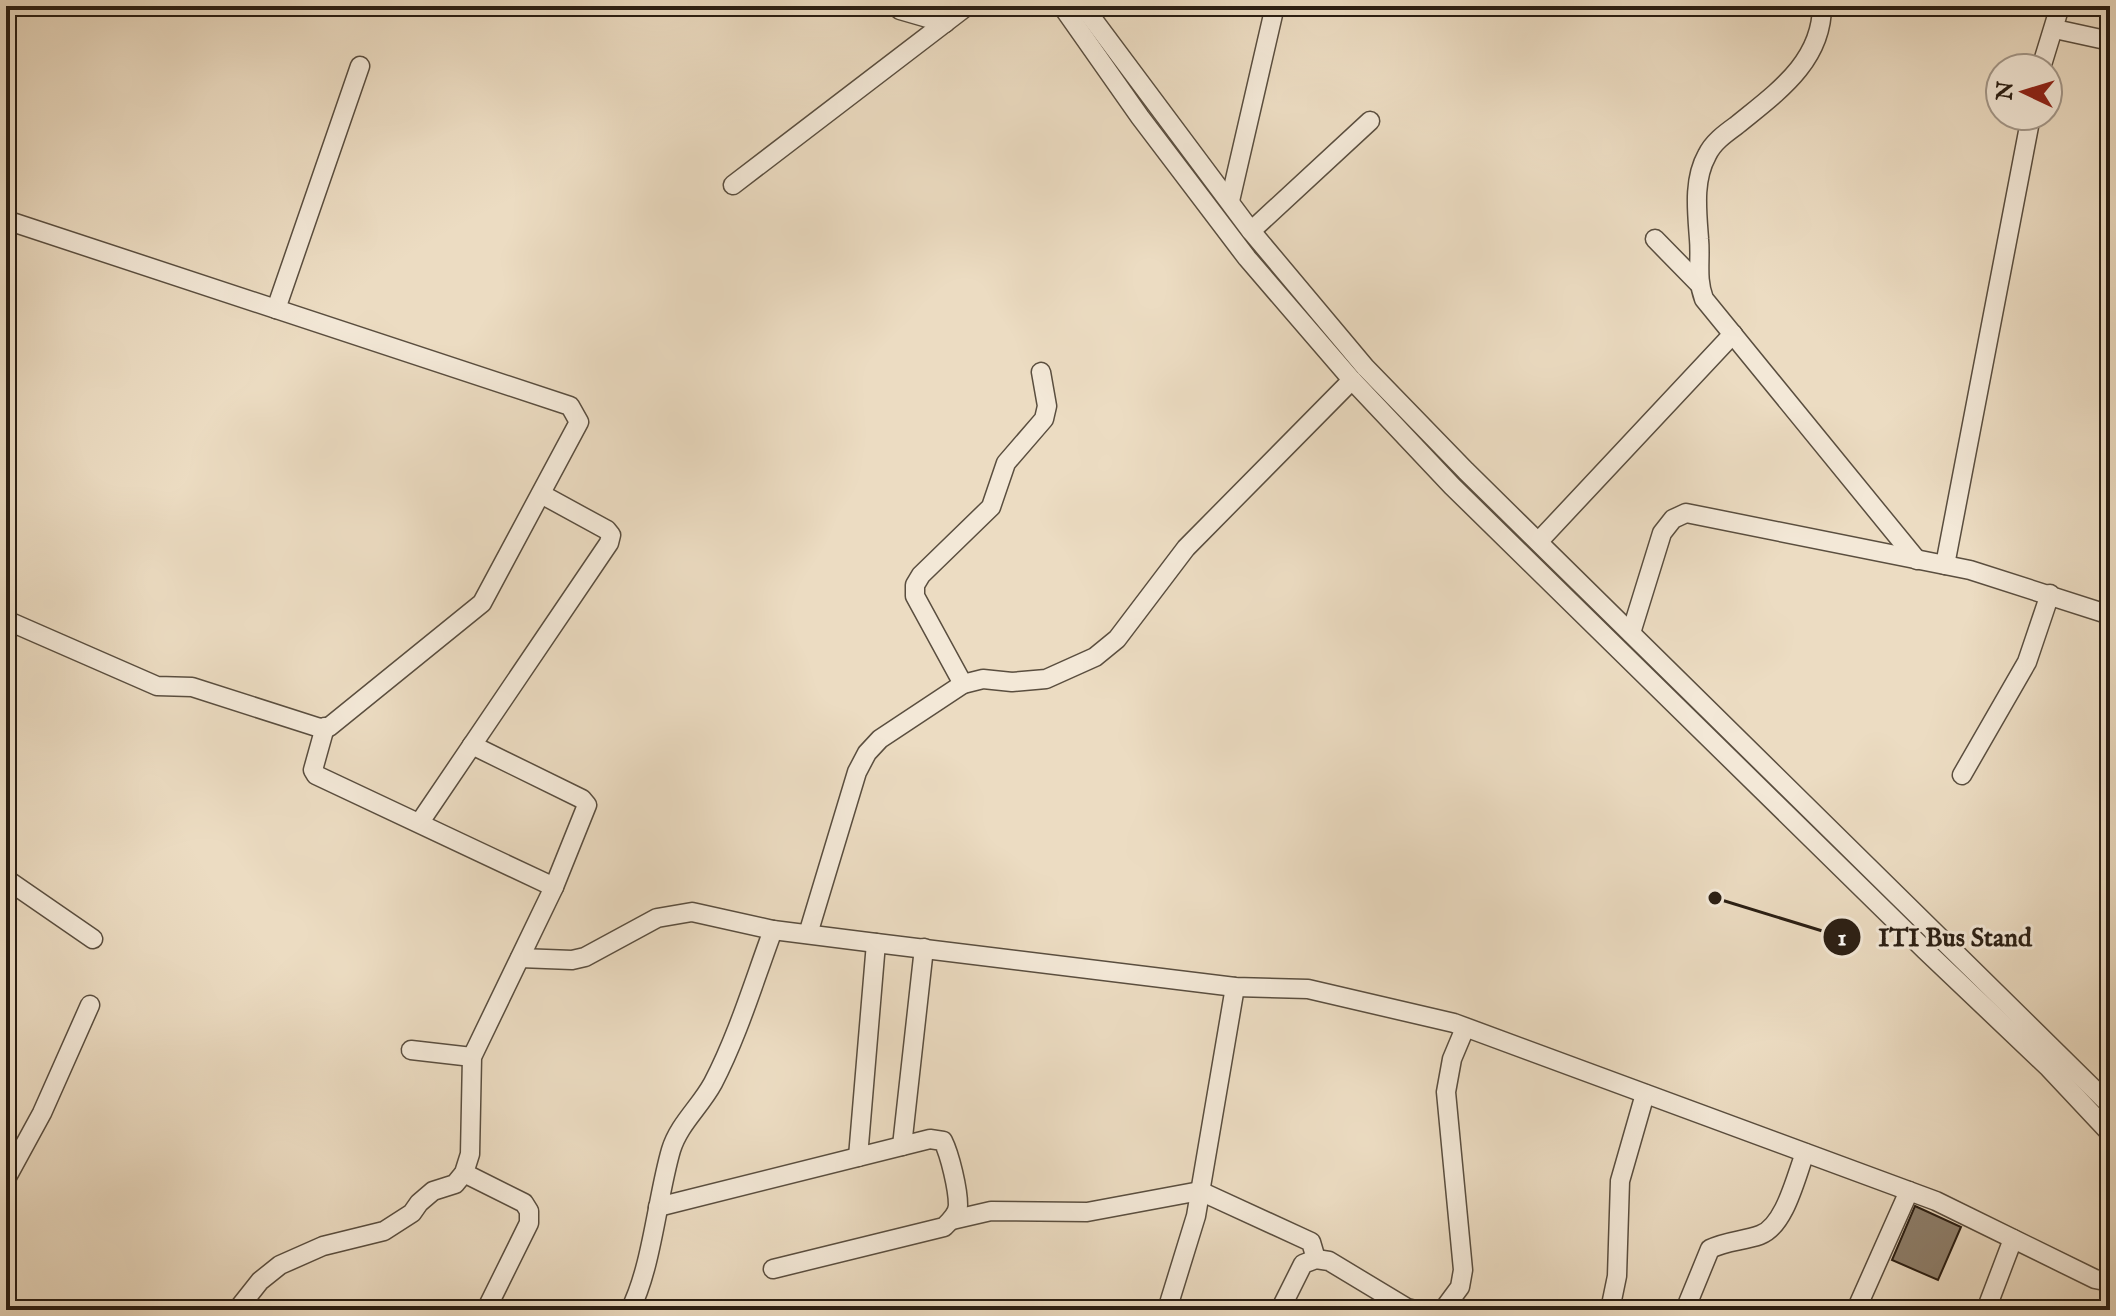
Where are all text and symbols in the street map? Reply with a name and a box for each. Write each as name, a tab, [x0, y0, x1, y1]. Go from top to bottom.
north arrow	[1984, 52, 2064, 132]
text: N	[1991, 80, 2021, 102]
callout: ITI Bus Stand	[1822, 912, 2047, 962]
text: ITI Bus Stand	[1878, 922, 2033, 955]
text: 1	[1838, 923, 1847, 954]

